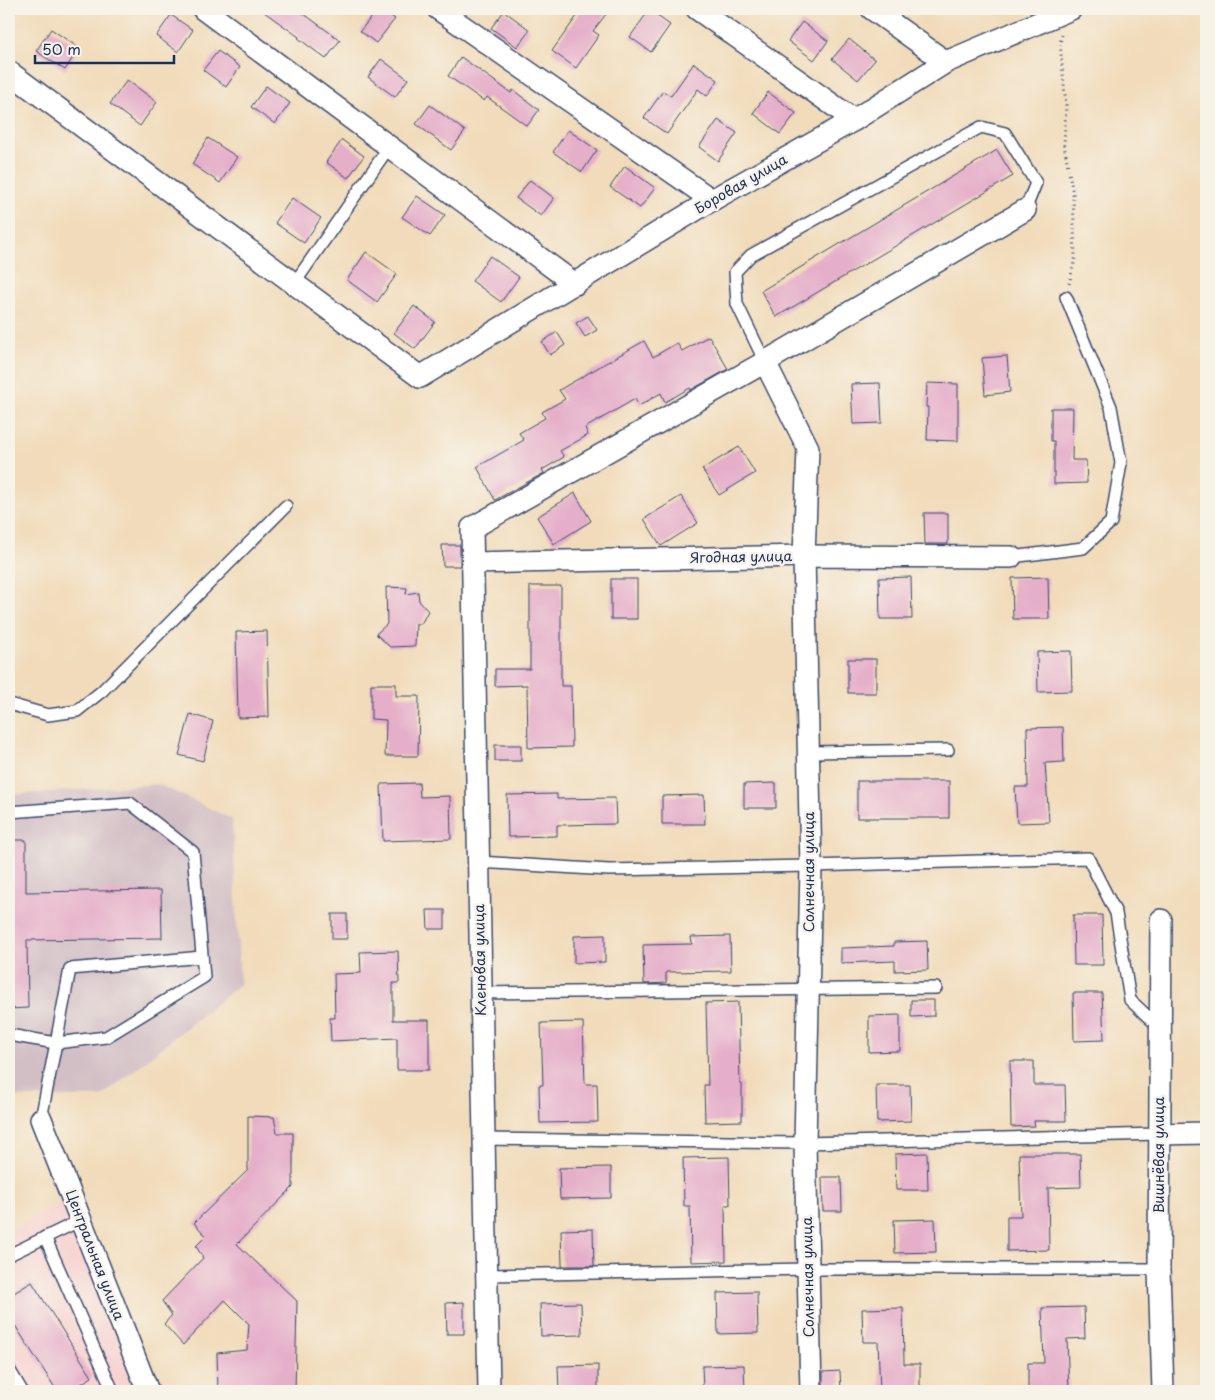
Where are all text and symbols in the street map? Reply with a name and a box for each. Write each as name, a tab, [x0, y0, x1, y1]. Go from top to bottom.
scale bar	[35, 32, 174, 64]
text: 50 m	[42, 37, 81, 60]
street label: Боровая улица	[691, 148, 791, 219]
street label: Ягодная улица	[690, 545, 793, 568]
street label: Солнечная улица	[798, 812, 819, 932]
street label: Кленовая улица	[468, 904, 491, 1016]
street label: Вишнёвая улица	[1148, 1097, 1169, 1213]
street label: Центральная улица	[61, 1187, 130, 1323]
street label: Солнечная улица	[796, 1216, 819, 1337]

